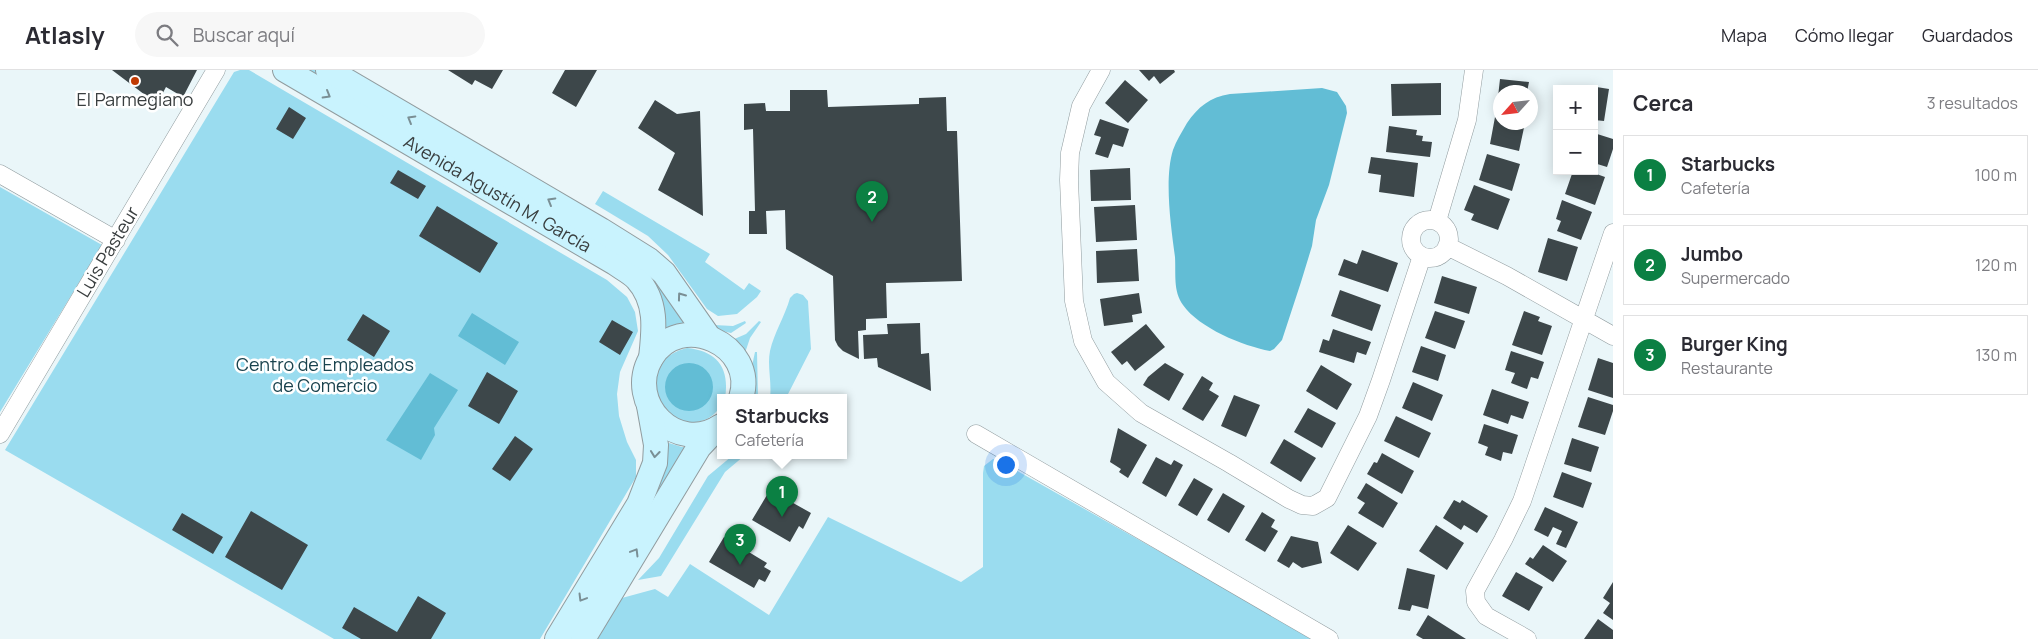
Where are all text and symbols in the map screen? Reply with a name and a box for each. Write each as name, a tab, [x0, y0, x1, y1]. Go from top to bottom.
search box	[135, 12, 485, 57]
text: Atlasly	[25, 18, 105, 51]
icon: search	[153, 21, 181, 49]
text: Buscar aquí	[193, 22, 295, 48]
text: Mapa	[1721, 23, 1767, 47]
text: Cómo llegar	[1795, 23, 1894, 47]
text: Guardados	[1922, 23, 2013, 47]
marker: El Parmegiano	[129, 75, 141, 87]
north arrow	[1493, 85, 1538, 130]
map controls	[1553, 85, 1598, 175]
button: +	[1553, 85, 1598, 130]
place label: El Parmegiano	[77, 87, 193, 111]
one-way arrow	[321, 88, 330, 98]
text: Cerca	[1633, 89, 1693, 117]
text: 3 resultados	[1927, 92, 2018, 114]
one-way arrow	[408, 115, 417, 125]
street label: Avenida Agustín M. García	[400, 129, 596, 257]
button: −	[1553, 130, 1598, 175]
text: Starbucks	[1681, 151, 1775, 177]
text: 1	[1646, 164, 1654, 186]
text: 100 m	[1974, 164, 2017, 186]
text: Cafetería	[1681, 177, 1750, 199]
pin: 2	[856, 181, 888, 222]
one-way arrow	[548, 197, 557, 207]
street label: Luis Pasteur	[71, 201, 144, 301]
text: Jumbo	[1681, 241, 1743, 267]
text: 2	[1645, 254, 1655, 276]
text: 120 m	[1975, 254, 2017, 276]
text: Supermercado	[1681, 267, 1790, 289]
one-way arrow	[678, 293, 686, 302]
text: Burger King	[1681, 331, 1788, 357]
text: 3	[1645, 344, 1655, 366]
text: 130 m	[1975, 344, 2017, 366]
park label: Centro de Empleados de Comercio	[236, 352, 414, 397]
text: Restaurante	[1681, 357, 1773, 379]
popup	[717, 394, 847, 459]
text: Starbucks	[735, 403, 829, 429]
text: Cafetería	[735, 429, 804, 451]
one-way arrow	[650, 451, 661, 459]
your location	[993, 452, 1019, 478]
pin: 1	[766, 476, 798, 517]
pin: 3	[724, 524, 756, 565]
one-way arrow	[629, 549, 639, 558]
one-way arrow	[579, 593, 589, 602]

